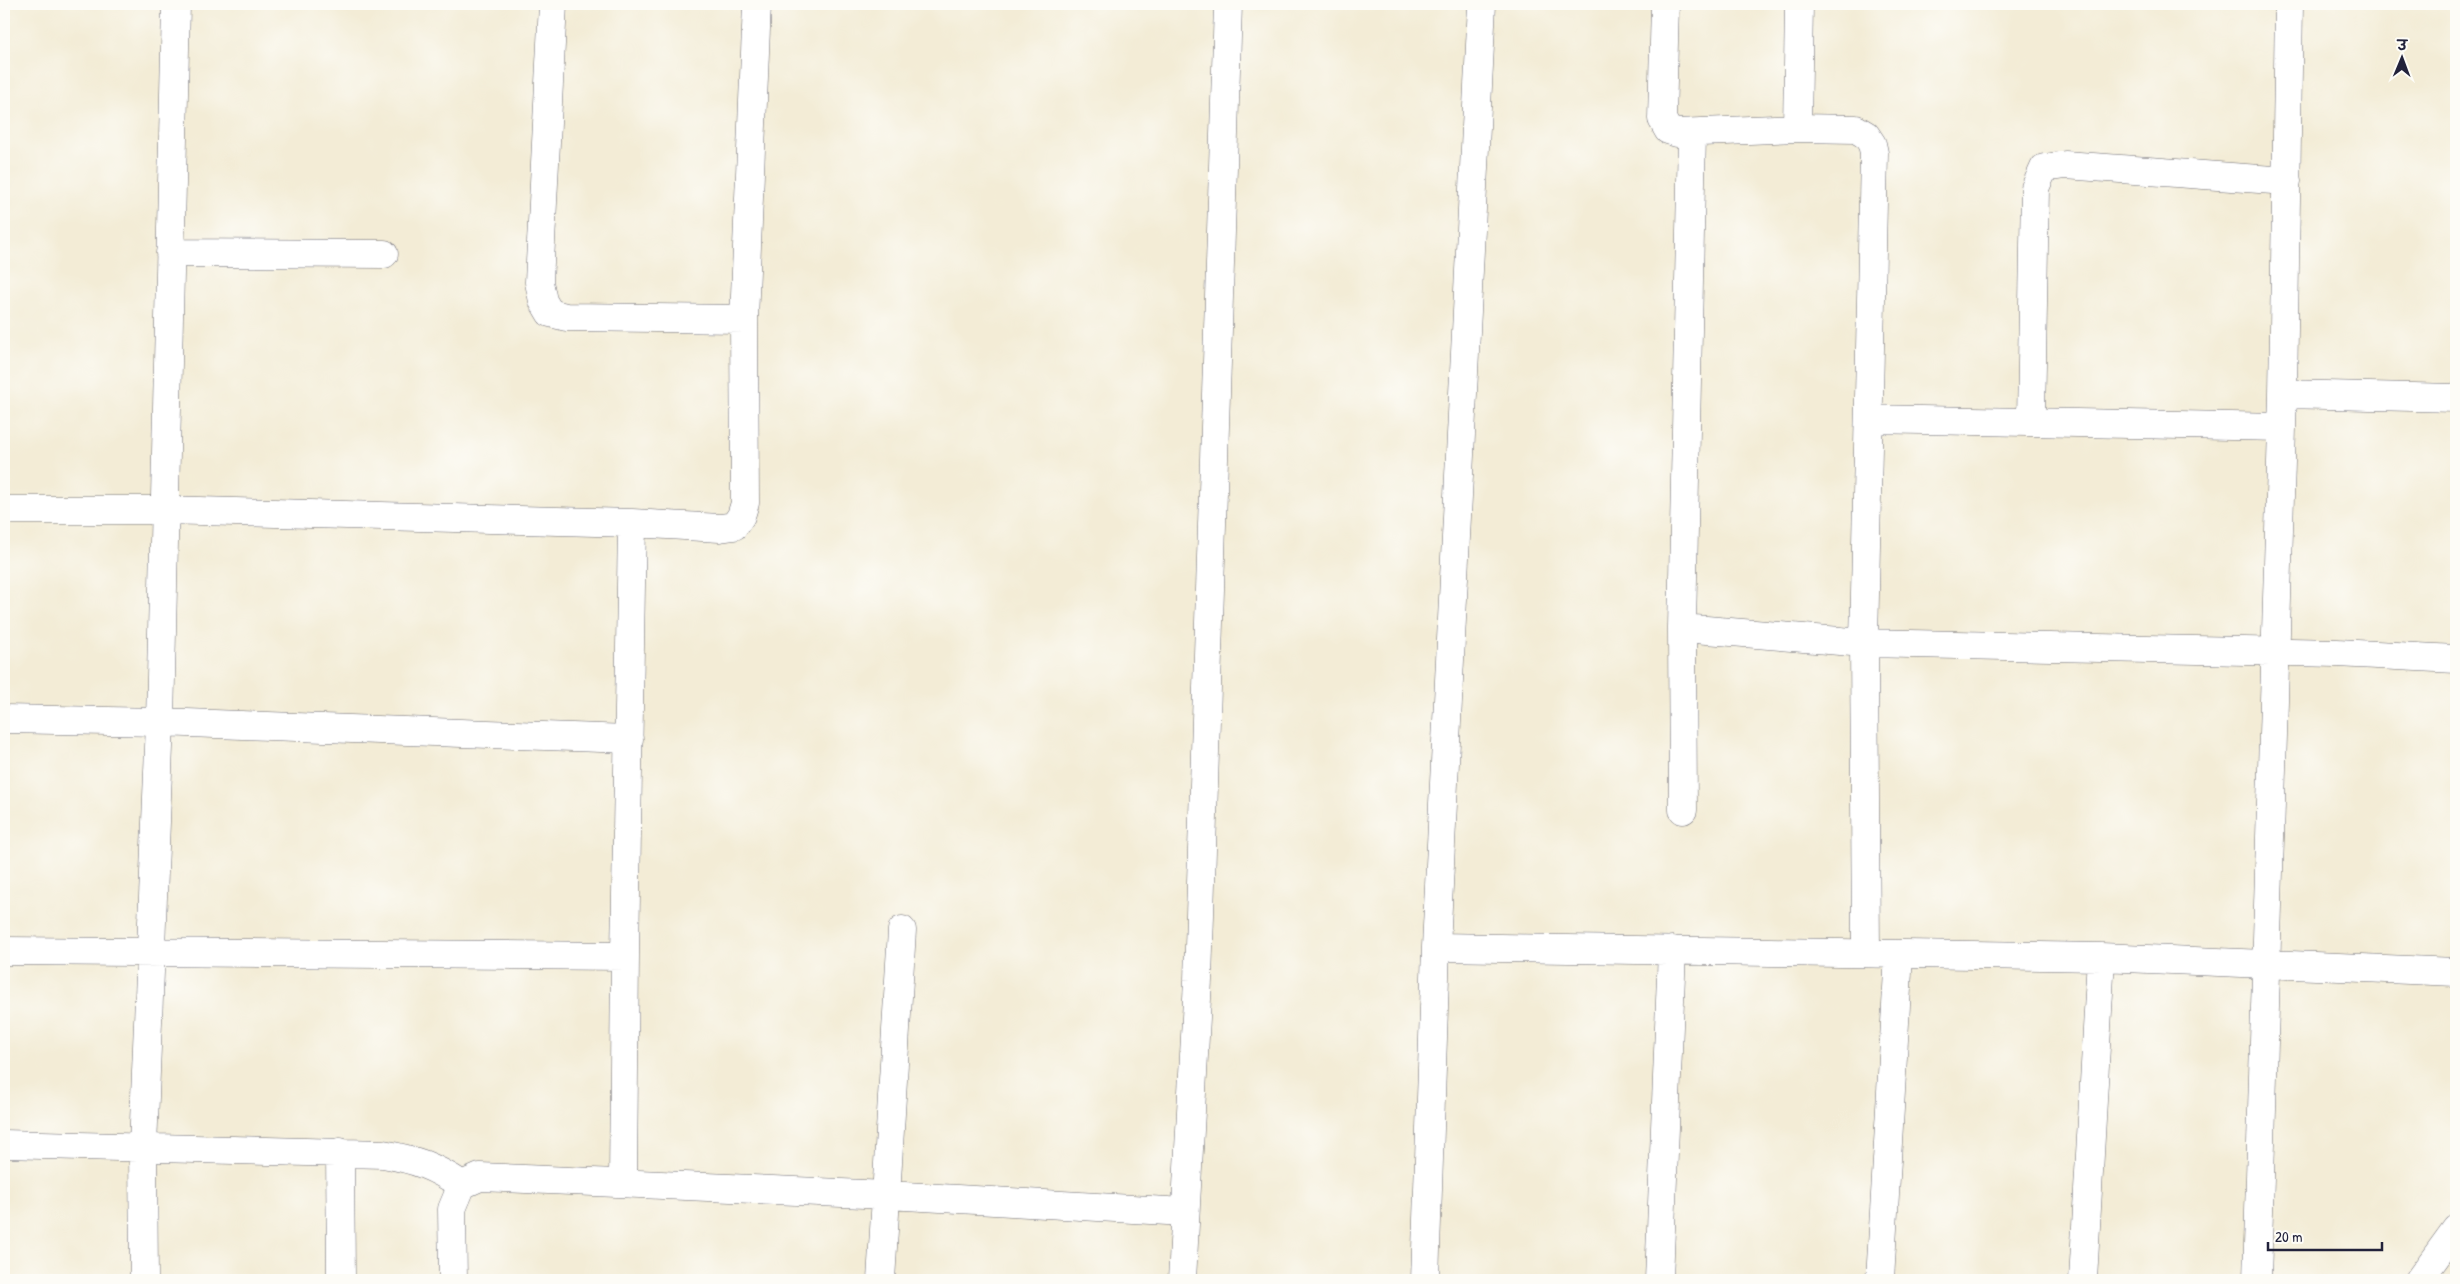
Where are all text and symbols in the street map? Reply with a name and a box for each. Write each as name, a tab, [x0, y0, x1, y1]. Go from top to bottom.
north arrow	[2378, 32, 2428, 82]
text: उ	[2395, 35, 2409, 54]
scale bar	[2268, 1219, 2381, 1251]
text: 20 m	[2275, 1226, 2302, 1247]

